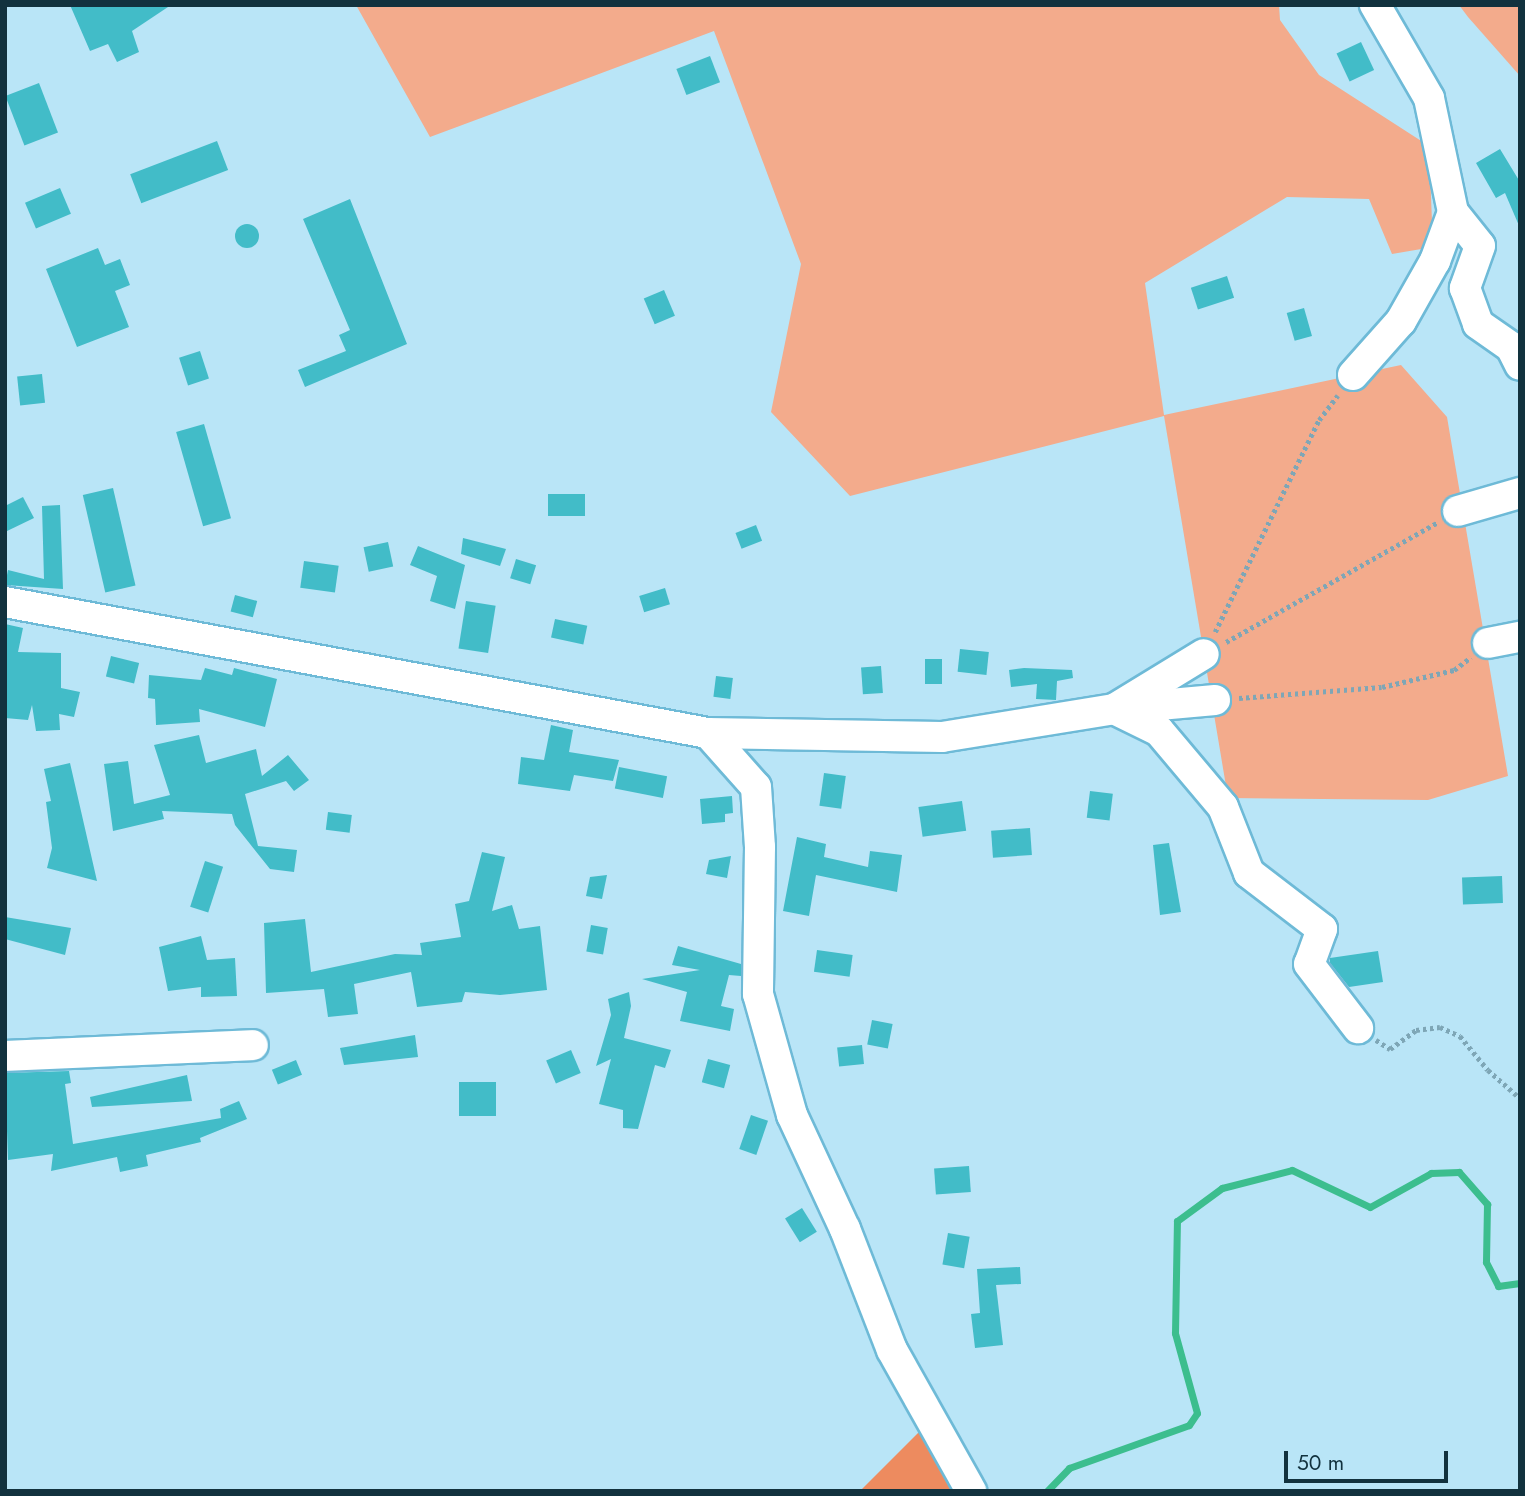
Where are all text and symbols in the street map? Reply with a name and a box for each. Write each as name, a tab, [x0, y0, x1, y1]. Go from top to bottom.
scale bar	[1287, 1436, 1452, 1480]
text: 50 m	[1297, 1448, 1344, 1478]

